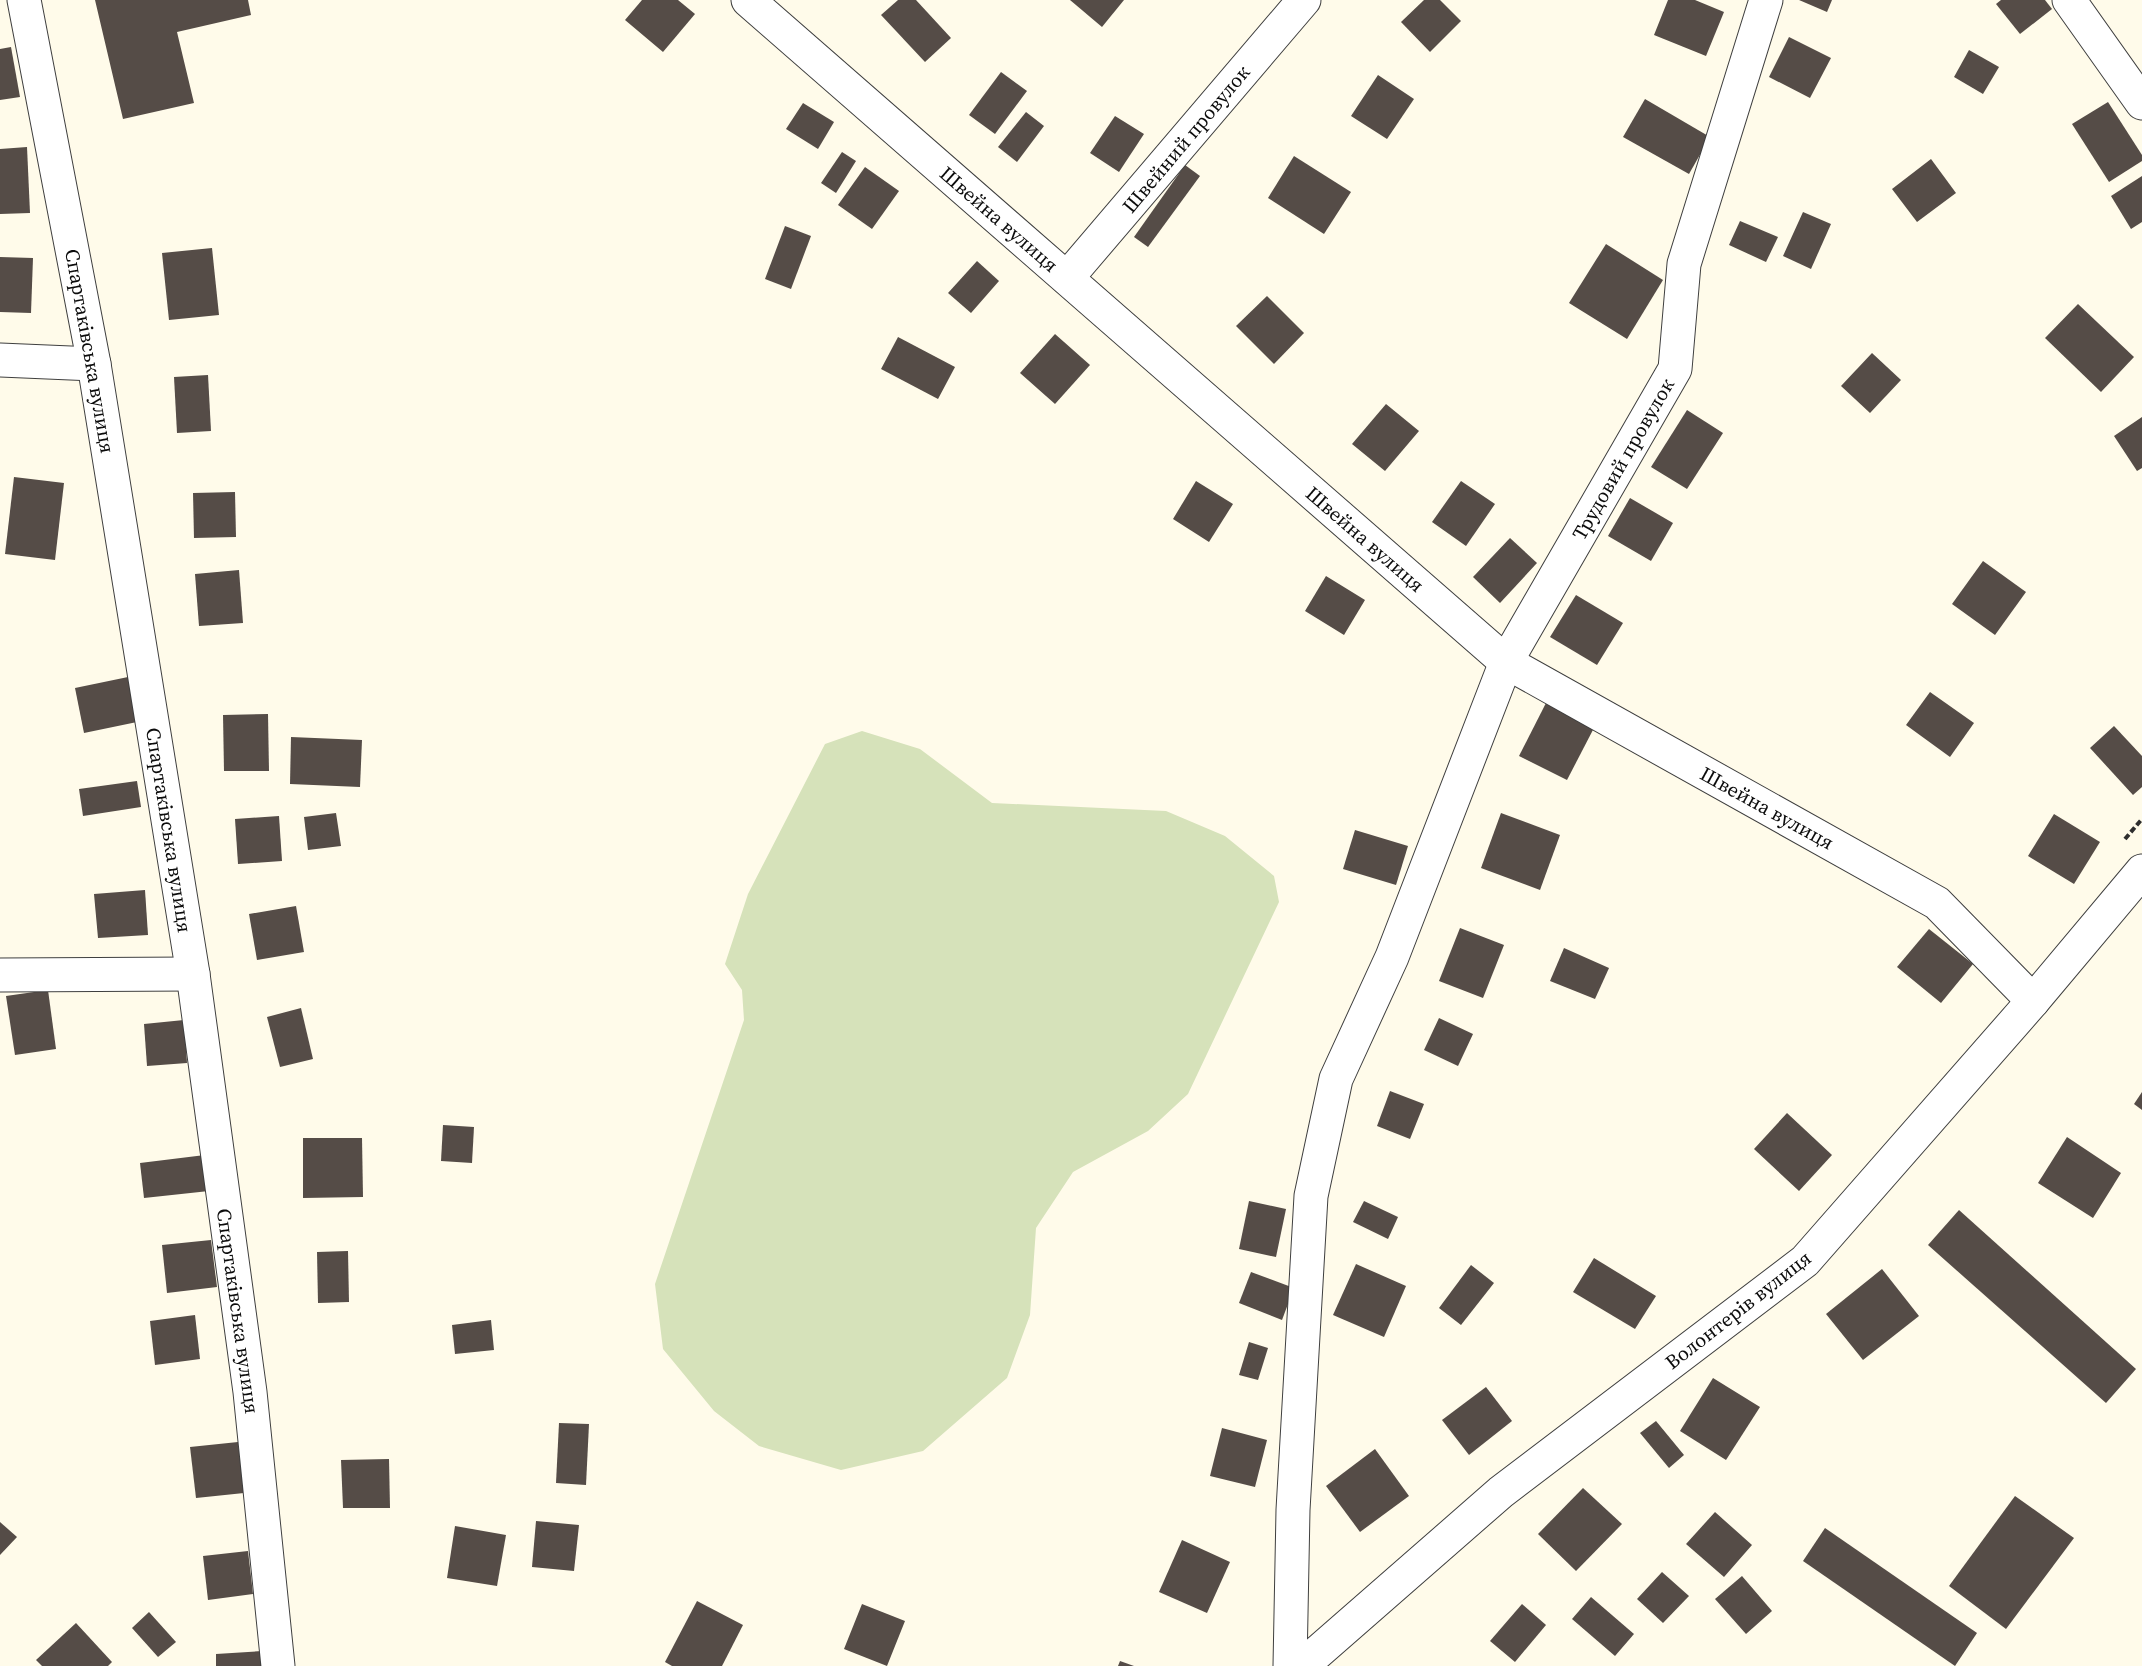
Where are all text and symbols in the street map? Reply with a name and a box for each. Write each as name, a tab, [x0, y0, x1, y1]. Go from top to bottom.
street label: Швейний провулок	[1116, 59, 1256, 219]
street label: Швейна вулиця	[934, 160, 1064, 278]
street label: Спартаківська вулиця	[58, 247, 122, 455]
street label: Трудовий провулок	[1565, 373, 1681, 545]
street label: Швейна вулиця	[1300, 480, 1430, 598]
street label: Спартаківська вулиця	[139, 726, 199, 934]
street label: Швейна вулиця	[1695, 760, 1839, 856]
street label: Спартаківська вулиця	[210, 1206, 266, 1416]
street label: Волонтерів вулиця	[1659, 1244, 1817, 1376]

